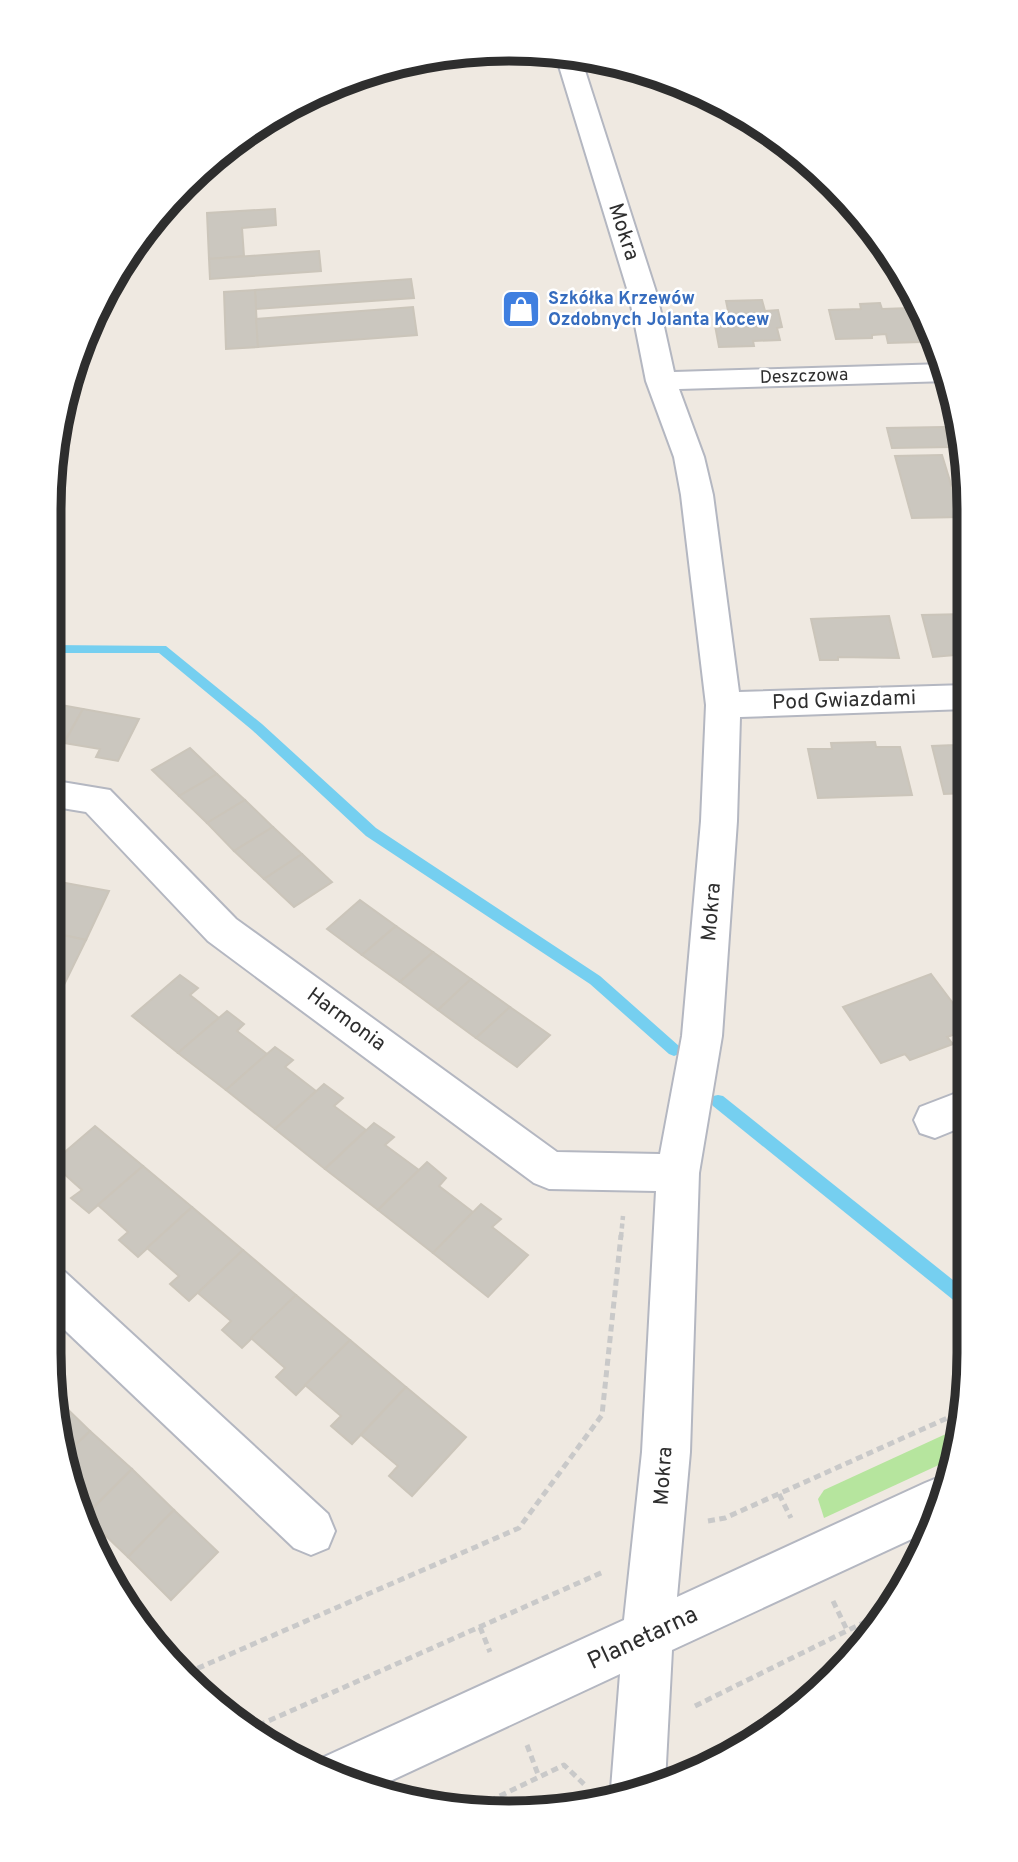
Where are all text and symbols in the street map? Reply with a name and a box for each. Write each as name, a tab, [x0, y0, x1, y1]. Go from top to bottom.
street label: Mokra	[601, 200, 645, 264]
shop icon: Szkółka Krzewów Ozdobnych Jolanta Kocew	[500, 288, 542, 330]
place label: Szkółka Krzewów Ozdobnych Jolanta Kocew	[548, 288, 769, 332]
street label: Deszczowa	[759, 364, 849, 390]
street label: Pod Gwiazdami	[771, 685, 917, 717]
street label: Mokra	[696, 882, 728, 942]
street label: Harmonia	[301, 982, 391, 1058]
street label: Mokra	[648, 1446, 680, 1506]
street label: Planetarna	[583, 1600, 703, 1678]

